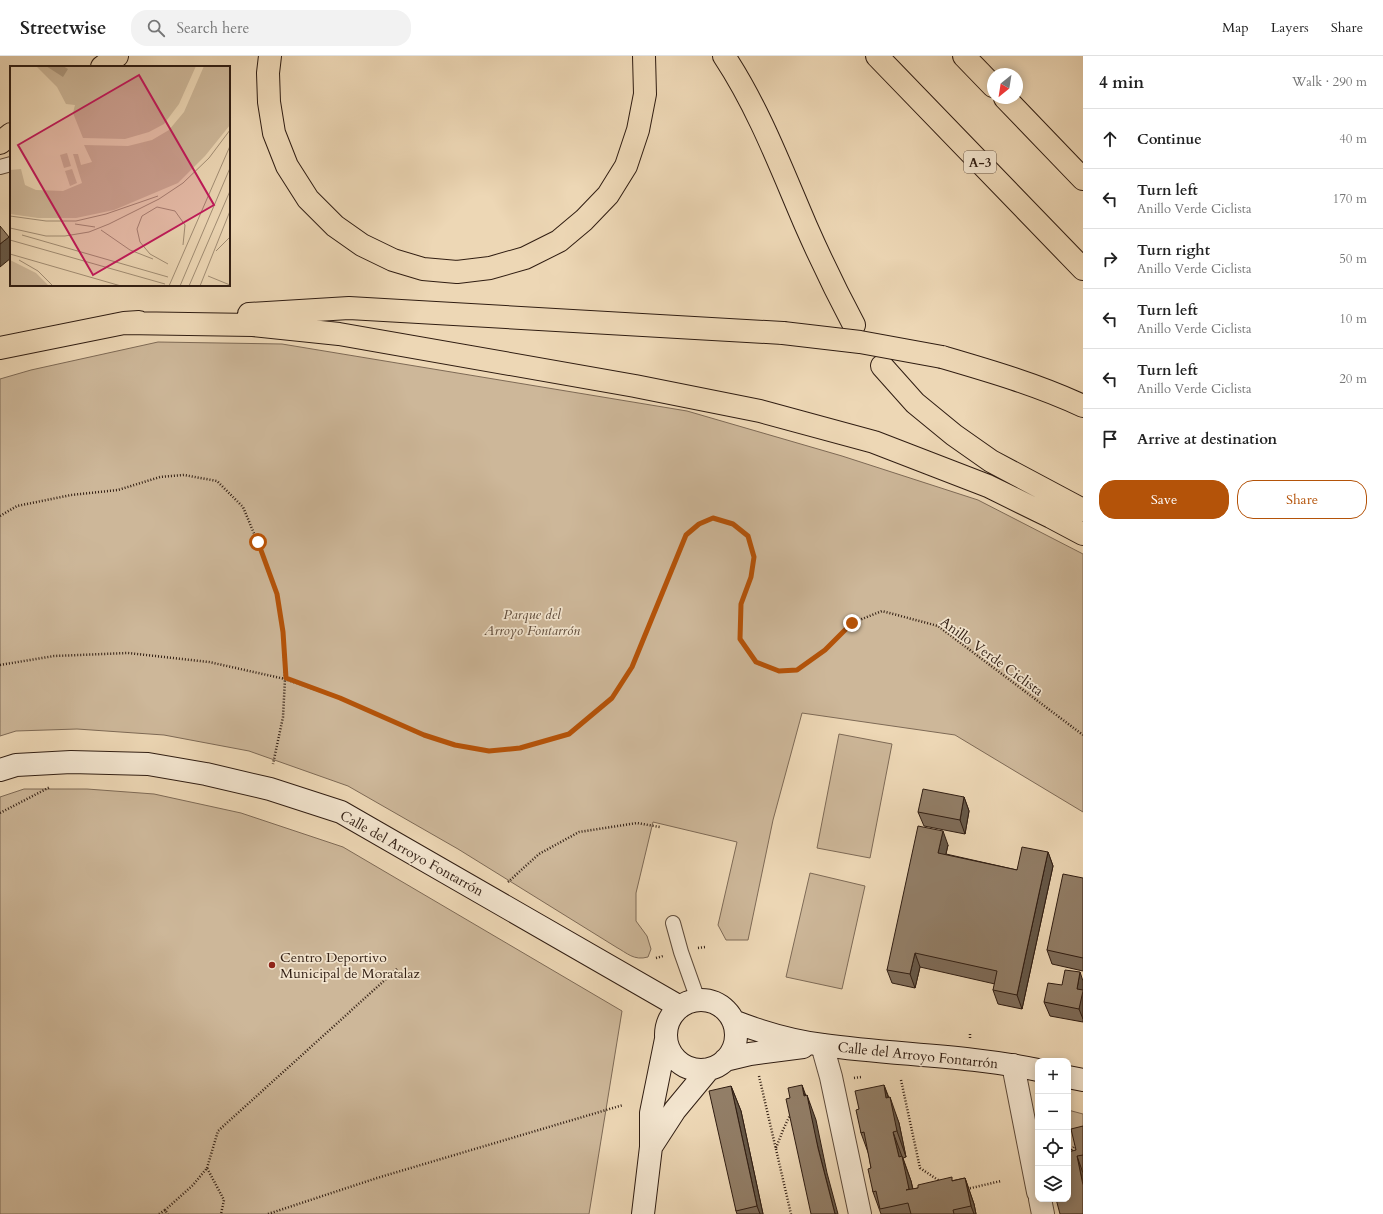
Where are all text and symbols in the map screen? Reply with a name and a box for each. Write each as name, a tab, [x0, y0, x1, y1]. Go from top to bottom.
search box	[131, 10, 411, 46]
text: Streetwise	[20, 15, 107, 41]
icon: search	[145, 17, 167, 39]
text: Search here	[177, 18, 249, 38]
text: Map	[1222, 18, 1249, 37]
text: Layers	[1271, 18, 1309, 37]
text: Share	[1331, 18, 1363, 37]
inset map	[10, 66, 230, 286]
north arrow	[987, 68, 1023, 104]
text: 4 min	[1099, 71, 1144, 94]
text: Walk · 290 m	[1292, 73, 1367, 91]
icon: ahead	[1099, 128, 1121, 150]
text: Continue	[1137, 129, 1202, 149]
text: 40 m	[1339, 130, 1367, 148]
road number: A-3	[964, 151, 996, 173]
text: Turn left	[1137, 180, 1198, 200]
icon: left	[1099, 188, 1121, 210]
text: 170 m	[1333, 190, 1367, 208]
text: Anillo Verde Ciclista	[1137, 200, 1252, 218]
text: Turn right	[1137, 240, 1210, 260]
icon: right	[1099, 248, 1121, 270]
text: 50 m	[1339, 250, 1367, 268]
text: Anillo Verde Ciclista	[1137, 260, 1252, 278]
text: Turn left	[1137, 300, 1198, 320]
icon: left	[1099, 308, 1121, 330]
text: 10 m	[1339, 310, 1367, 328]
text: Anillo Verde Ciclista	[1137, 320, 1252, 338]
text: Turn left	[1137, 360, 1198, 380]
icon: left	[1099, 368, 1121, 390]
text: 20 m	[1339, 370, 1367, 388]
text: Anillo Verde Ciclista	[1137, 380, 1252, 398]
icon: arrive	[1099, 428, 1121, 450]
text: Arrive at destination	[1137, 429, 1277, 449]
button: Save	[1099, 480, 1229, 519]
button: Share	[1237, 480, 1367, 519]
route start	[249, 533, 267, 551]
park label: Parque del Arroyo Fontarrón	[483, 605, 580, 640]
street label: Anillo Verde Ciclista	[936, 612, 1047, 700]
route end	[843, 614, 861, 632]
street label: Calle del Arroyo Fontarrón	[337, 806, 487, 901]
place label: Centro Deportivo Municipal de Moratalaz	[280, 948, 420, 983]
marker: Centro Deportivo Municipal de Moratalaz	[267, 960, 277, 970]
street label: Calle del Arroyo Fontarrón	[837, 1038, 999, 1073]
map controls	[1035, 1058, 1071, 1202]
button: +	[1035, 1058, 1071, 1094]
button: −	[1035, 1094, 1071, 1130]
button: locate	[1035, 1130, 1071, 1166]
button: layers	[1035, 1166, 1071, 1202]

